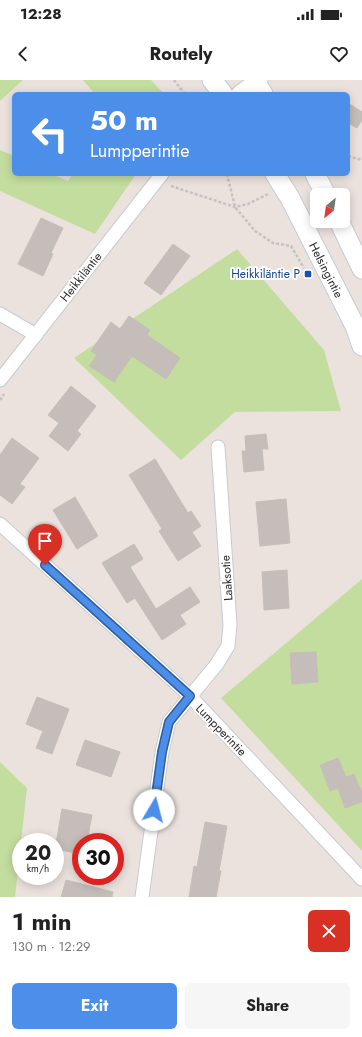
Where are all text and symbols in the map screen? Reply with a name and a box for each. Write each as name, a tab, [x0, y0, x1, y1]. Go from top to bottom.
text: 12:28	[20, 3, 62, 25]
text: Routely	[150, 41, 212, 67]
icon: back	[12, 43, 34, 65]
icon: heart	[328, 43, 350, 65]
text: 50 m	[90, 100, 158, 141]
icon: left	[24, 108, 76, 160]
text: Lumpperintie	[90, 138, 190, 164]
north arrow	[310, 188, 350, 228]
map controls	[310, 188, 350, 228]
street label: Helsingintie	[304, 239, 348, 301]
street label: Heikkiläntie	[56, 248, 106, 306]
place label: Heikkiläntie P	[231, 265, 300, 283]
marker: Heikkiläntie P	[303, 269, 313, 279]
pin	[28, 524, 62, 565]
icon: arrive	[34, 530, 56, 552]
street label: Laaksotie	[216, 555, 238, 601]
street label: Lumpperintie	[191, 700, 251, 760]
position arrow	[133, 789, 175, 831]
speed limit sign: 30	[72, 833, 124, 885]
text: 20	[25, 839, 51, 868]
text: km/h	[27, 861, 49, 876]
text: 1 min	[12, 904, 72, 939]
button: close	[308, 910, 350, 952]
text: 130 m · 12:29	[12, 937, 91, 956]
button: Exit	[12, 983, 177, 1029]
button: Share	[185, 983, 350, 1029]

